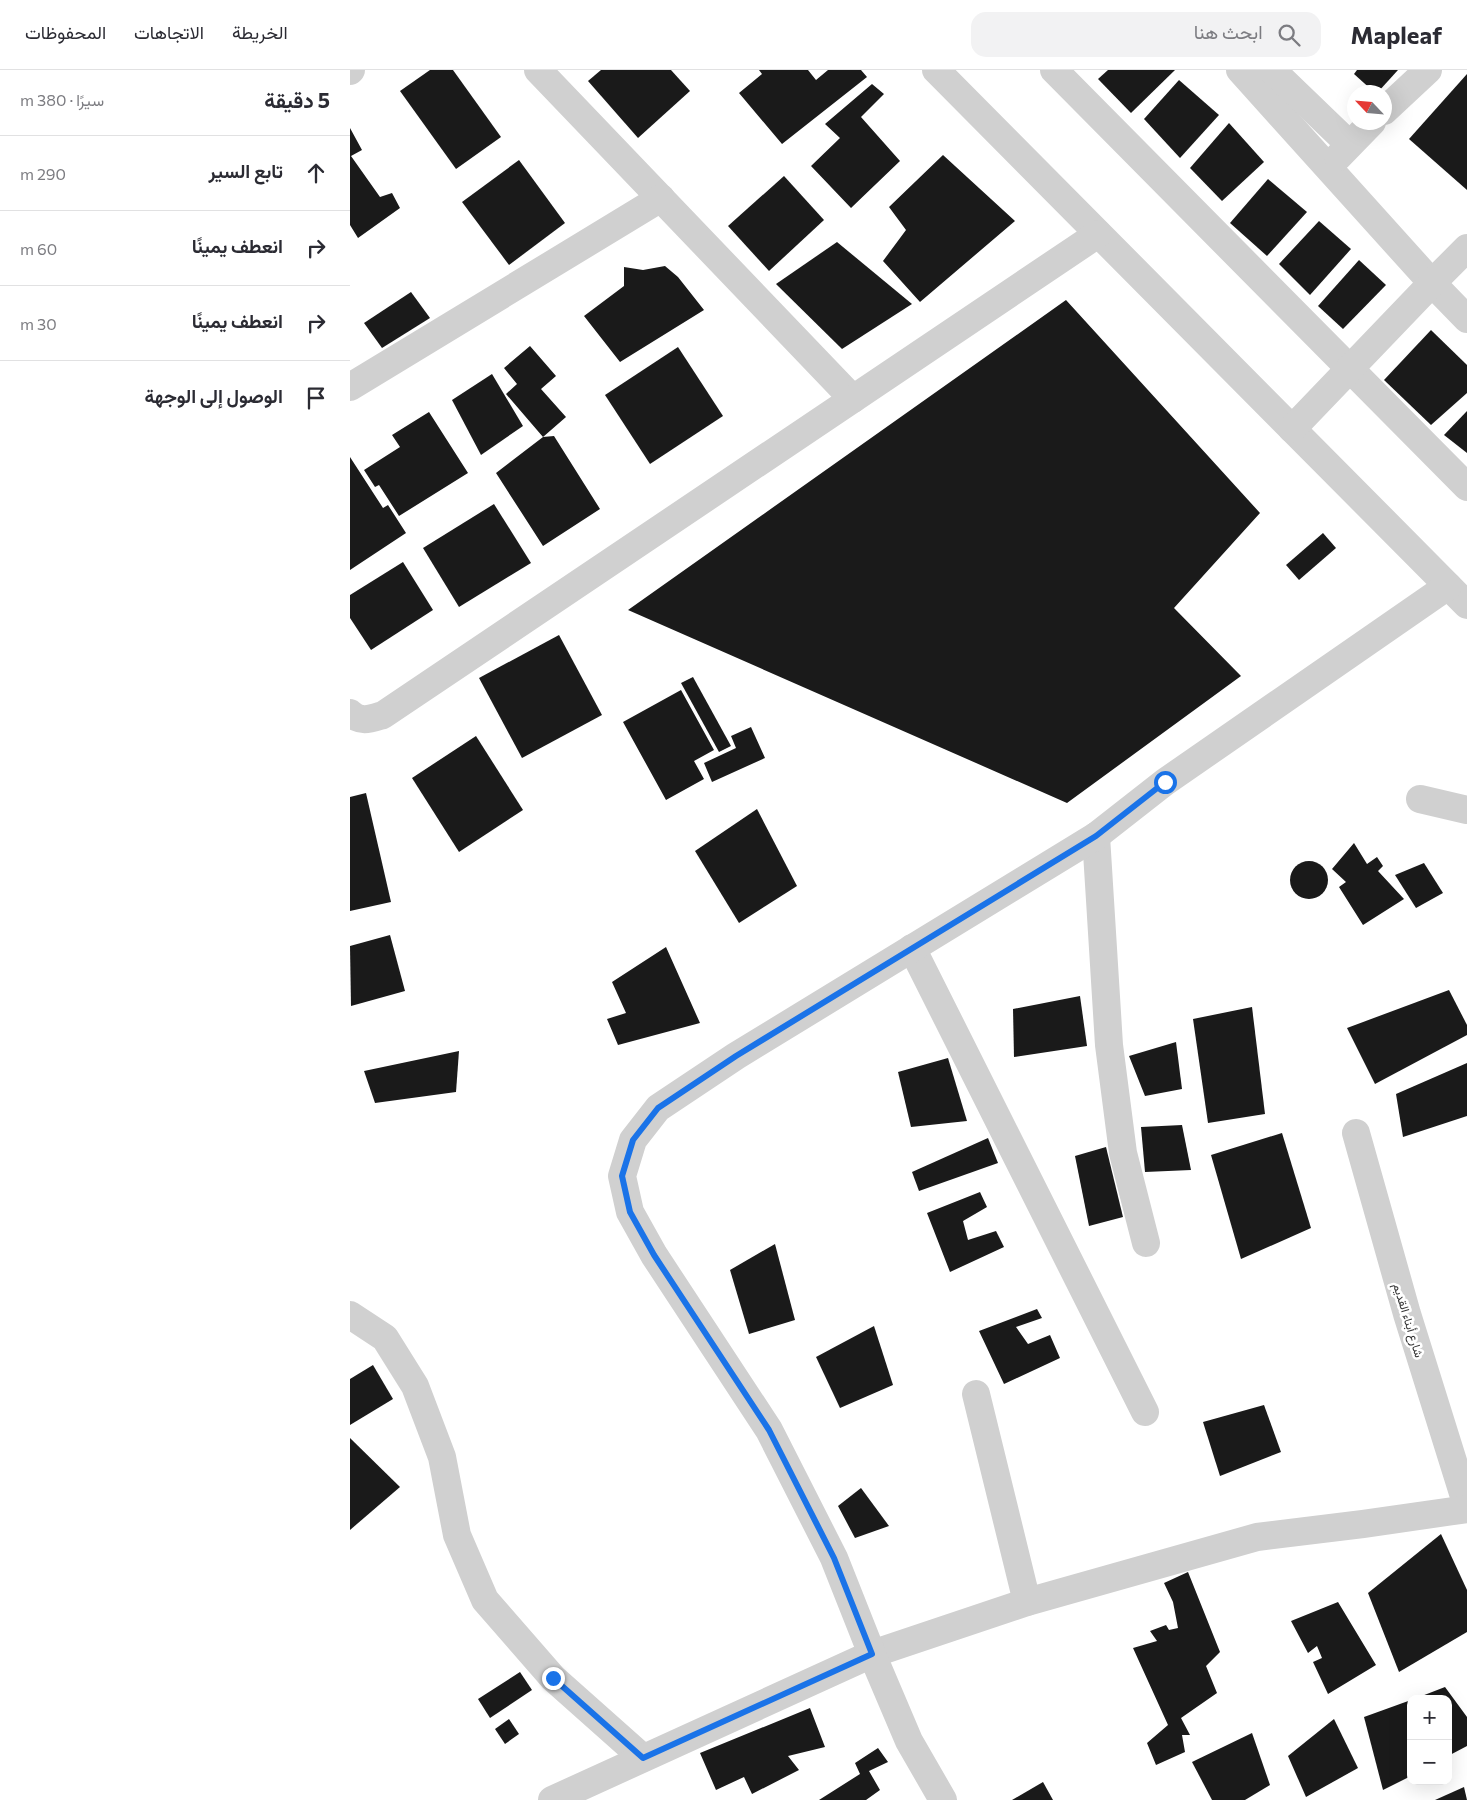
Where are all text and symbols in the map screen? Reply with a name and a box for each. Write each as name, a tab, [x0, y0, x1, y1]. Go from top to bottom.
search box	[971, 12, 1321, 57]
text: ابحث هنا	[1194, 20, 1263, 43]
text: Mapleaf	[1351, 20, 1442, 49]
text: المحفوظات	[25, 21, 106, 43]
text: الاتجاهات	[134, 21, 204, 43]
text: الخريطة	[232, 21, 288, 43]
icon: search	[1275, 21, 1303, 49]
north arrow	[1347, 85, 1392, 130]
text: 5 دقيقة	[264, 87, 330, 112]
text: سيرًا · 380 m	[20, 90, 104, 109]
text: تابع السير	[209, 159, 283, 182]
icon: ahead	[302, 159, 330, 187]
text: 290 m	[20, 164, 66, 183]
text: انعطف يمينًا	[192, 234, 283, 257]
icon: right	[302, 234, 330, 262]
text: 60 m	[20, 239, 57, 258]
text: انعطف يمينًا	[192, 309, 283, 332]
icon: right	[302, 309, 330, 337]
text: 30 m	[20, 314, 57, 333]
text: الوصول إلى الوجهة	[144, 384, 283, 407]
icon: arrive	[302, 384, 330, 412]
route start	[1154, 771, 1177, 794]
street label: شارع أبناء القديم	[1388, 1281, 1427, 1360]
route end	[542, 1667, 565, 1690]
map controls	[1407, 1695, 1452, 1785]
button: +	[1407, 1695, 1452, 1740]
button: −	[1407, 1740, 1452, 1785]

